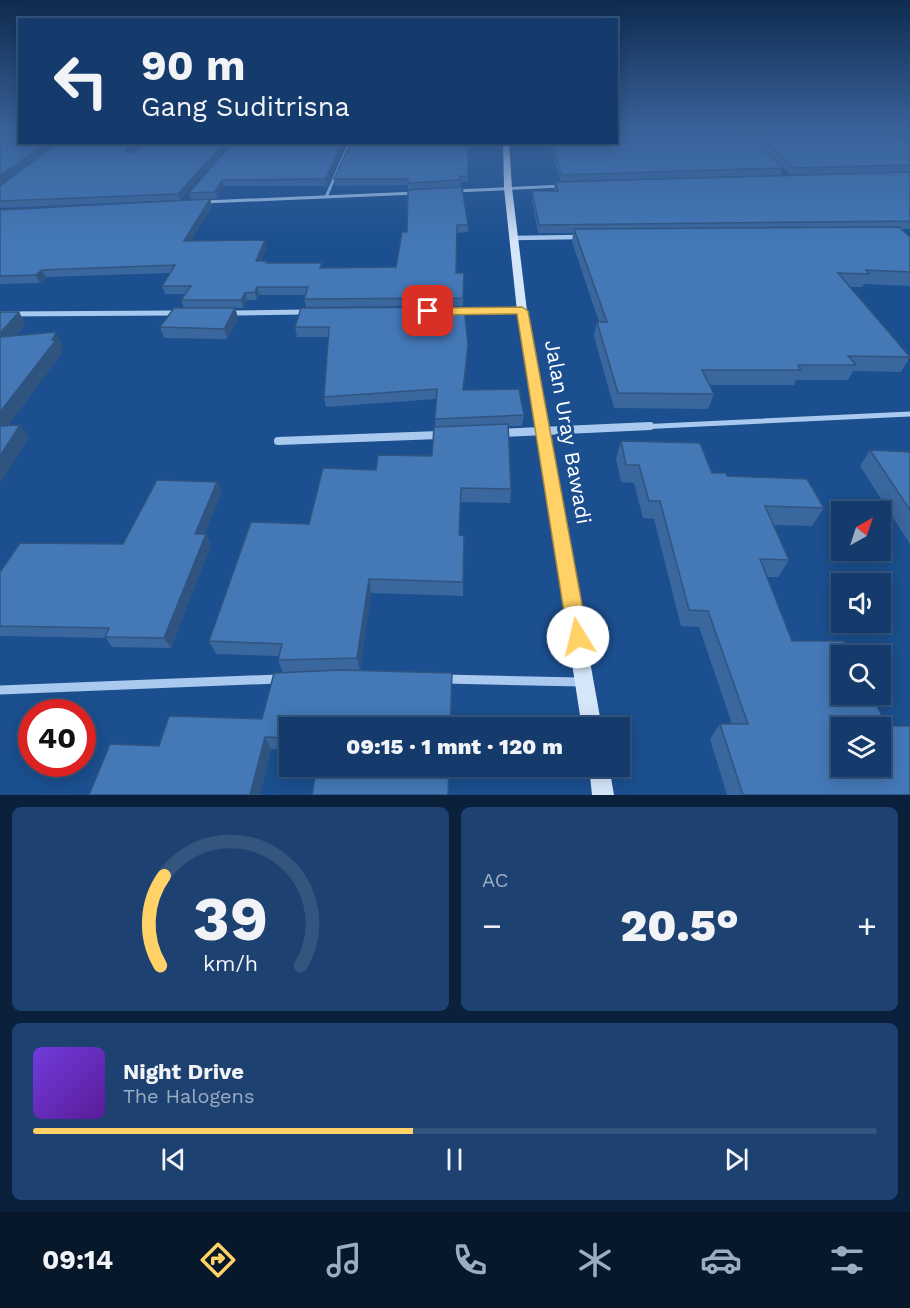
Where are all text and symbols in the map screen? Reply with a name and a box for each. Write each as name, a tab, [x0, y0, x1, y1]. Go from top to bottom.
text: 90 m	[141, 41, 245, 90]
icon: left	[42, 42, 120, 120]
text: Gang Suditrisna	[141, 91, 350, 123]
pin	[402, 285, 453, 336]
icon: arrive	[411, 294, 444, 327]
street label: Jalan Uray Bawadi	[540, 338, 597, 526]
north arrow	[831, 501, 891, 561]
map controls	[831, 501, 891, 777]
button: sound	[831, 573, 891, 633]
position arrow	[546, 605, 610, 669]
button: search	[831, 645, 891, 705]
speed limit sign: 40	[18, 699, 96, 777]
button: layers	[831, 717, 891, 777]
text: 09:15 · 1 mnt · 120 m	[346, 734, 563, 759]
text: AC	[482, 868, 508, 892]
text: 39	[193, 882, 268, 955]
text: 20.5°	[620, 899, 739, 952]
text: −	[482, 906, 502, 945]
text: +	[857, 906, 877, 945]
text: km/h	[203, 951, 258, 976]
text: Night Drive	[123, 1059, 244, 1084]
text: The Halogens	[123, 1084, 255, 1108]
icon: previous	[157, 1143, 190, 1176]
icon: pause	[438, 1143, 471, 1176]
icon: next	[720, 1143, 753, 1176]
icon: directions	[197, 1239, 239, 1281]
icon: music	[323, 1239, 365, 1281]
icon: phone	[449, 1239, 491, 1281]
icon: climate	[574, 1239, 616, 1281]
icon: car	[700, 1239, 742, 1281]
icon: filters	[826, 1239, 868, 1281]
text: 09:14	[42, 1244, 113, 1276]

